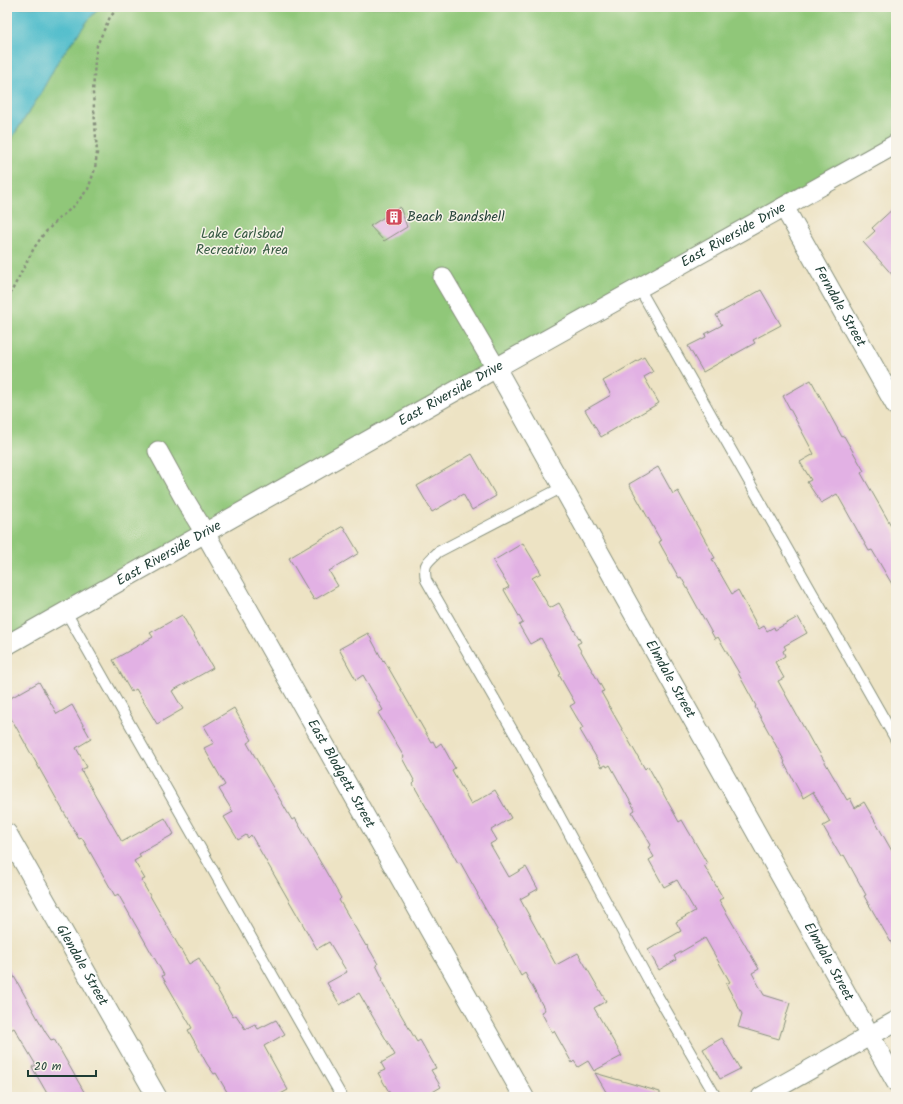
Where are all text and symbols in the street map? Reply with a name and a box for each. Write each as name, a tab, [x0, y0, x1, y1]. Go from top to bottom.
street label: East Riverside Drive	[677, 196, 791, 273]
place label: Beach Bandshell	[407, 206, 505, 228]
building icon: Beach Bandshell	[384, 207, 404, 227]
park label: Lake Carlsbad Recreation Area	[196, 223, 288, 261]
street label: Ferndale Street	[808, 262, 872, 352]
street label: East Riverside Drive	[394, 355, 508, 432]
street label: East Riverside Drive	[112, 514, 226, 592]
street label: Elmdale Street	[639, 636, 701, 723]
street label: East Blodgett Street	[301, 715, 381, 833]
street label: Elmdale Street	[798, 918, 860, 1006]
street label: Glendale Street	[50, 920, 114, 1010]
scale bar	[28, 1052, 96, 1078]
text: 20 m	[34, 1057, 62, 1076]

